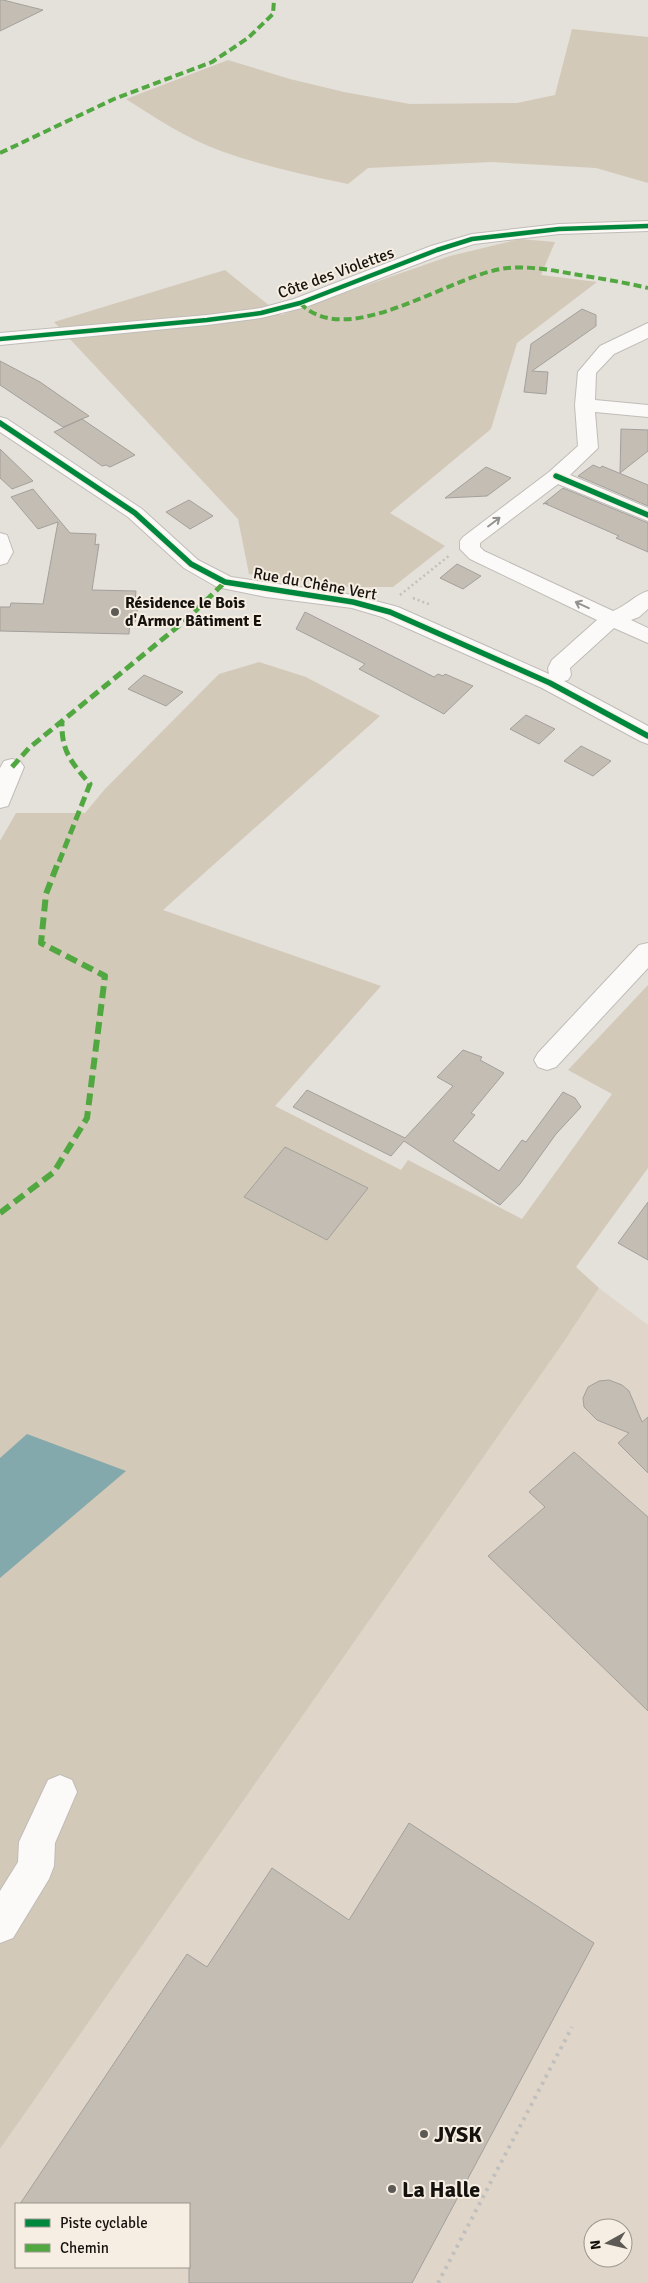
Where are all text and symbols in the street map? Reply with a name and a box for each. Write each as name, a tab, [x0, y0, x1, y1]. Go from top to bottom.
street label: Côte des Violettes	[275, 243, 397, 303]
one-way arrow	[487, 517, 500, 528]
street label: Rue du Chêne Vert	[252, 563, 379, 605]
place label: Résidence le Bois d'Armor Bâtiment E	[125, 593, 262, 631]
one-way arrow	[575, 600, 590, 609]
marker: Résidence le Bois d'Armor Bâtiment E	[109, 606, 121, 618]
place label: JYSK	[434, 2121, 482, 2148]
marker: JYSK	[418, 2128, 430, 2140]
place label: La Halle	[402, 2176, 480, 2203]
marker: La Halle	[386, 2183, 398, 2195]
legend	[15, 2203, 190, 2268]
text: Piste cyclable	[60, 2214, 148, 2232]
north arrow	[583, 2218, 633, 2268]
text: Chemin	[60, 2239, 109, 2257]
text: N	[587, 2239, 605, 2251]

